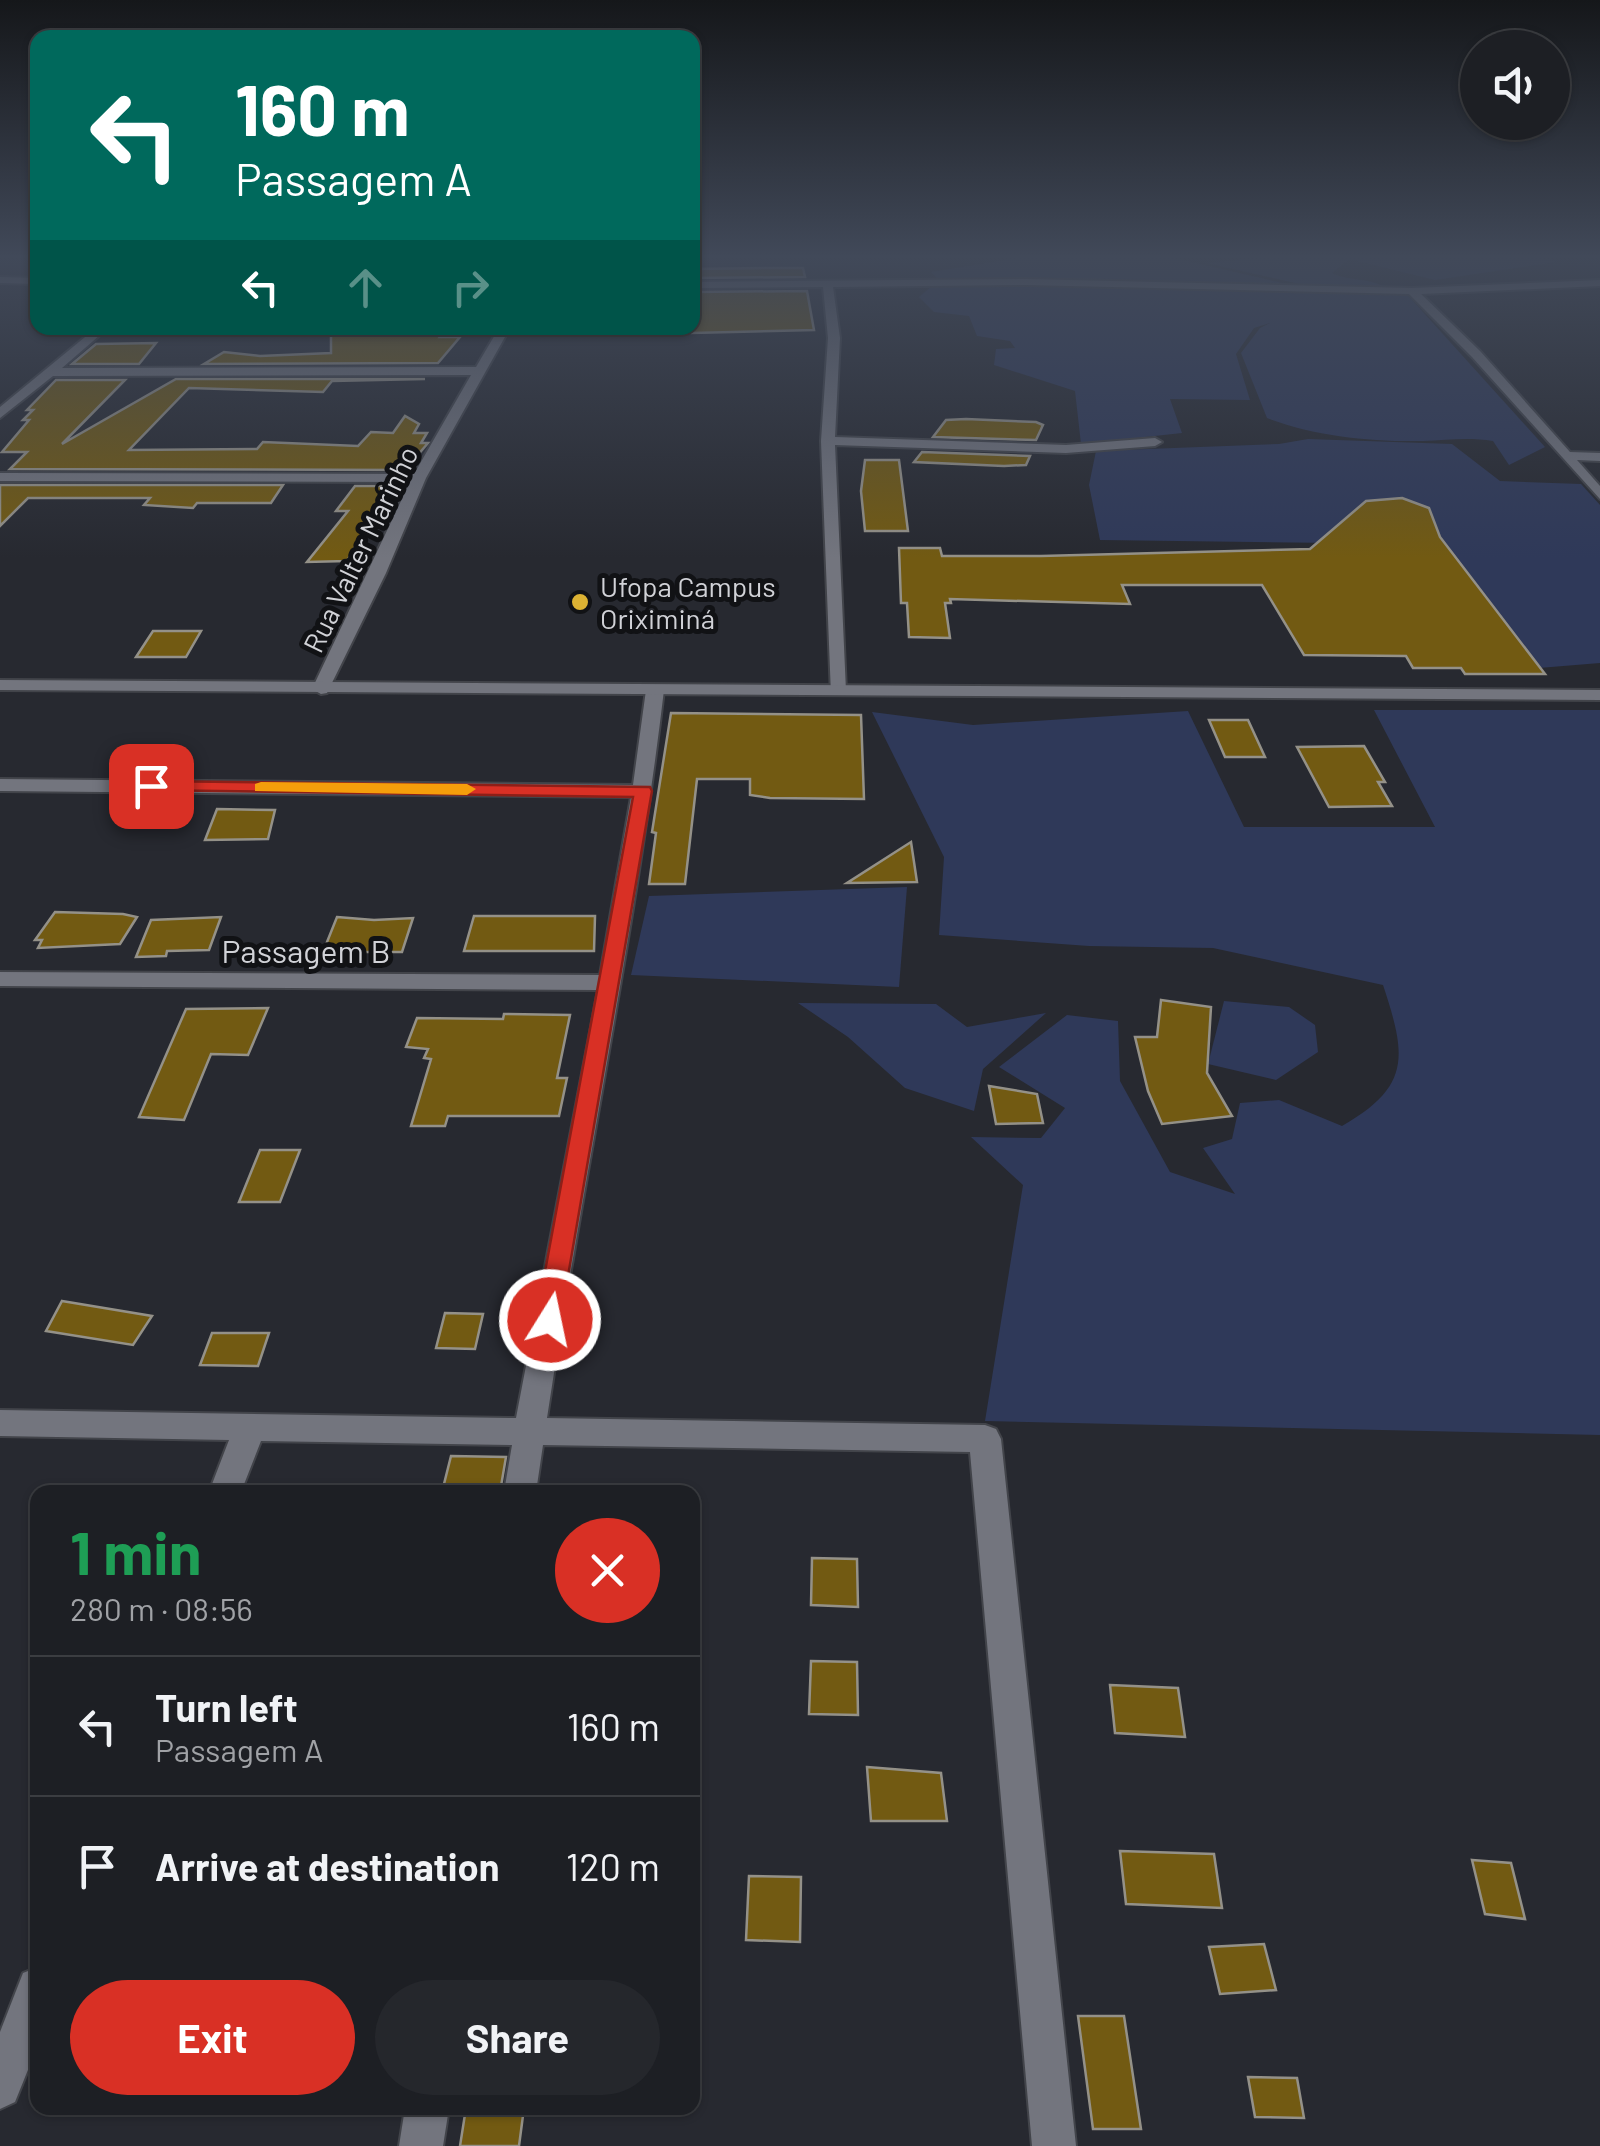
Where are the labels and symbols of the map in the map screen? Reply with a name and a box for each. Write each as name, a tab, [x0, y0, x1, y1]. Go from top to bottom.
street label: Rua Valter Marinho	[295, 440, 425, 658]
place label: Ufopa Campus Oriximiná	[600, 569, 776, 635]
marker: Ufopa Campus Oriximiná	[569, 591, 591, 613]
pin	[109, 744, 194, 829]
street label: Passagem B	[222, 931, 390, 969]
position arrow	[498, 1268, 602, 1372]

